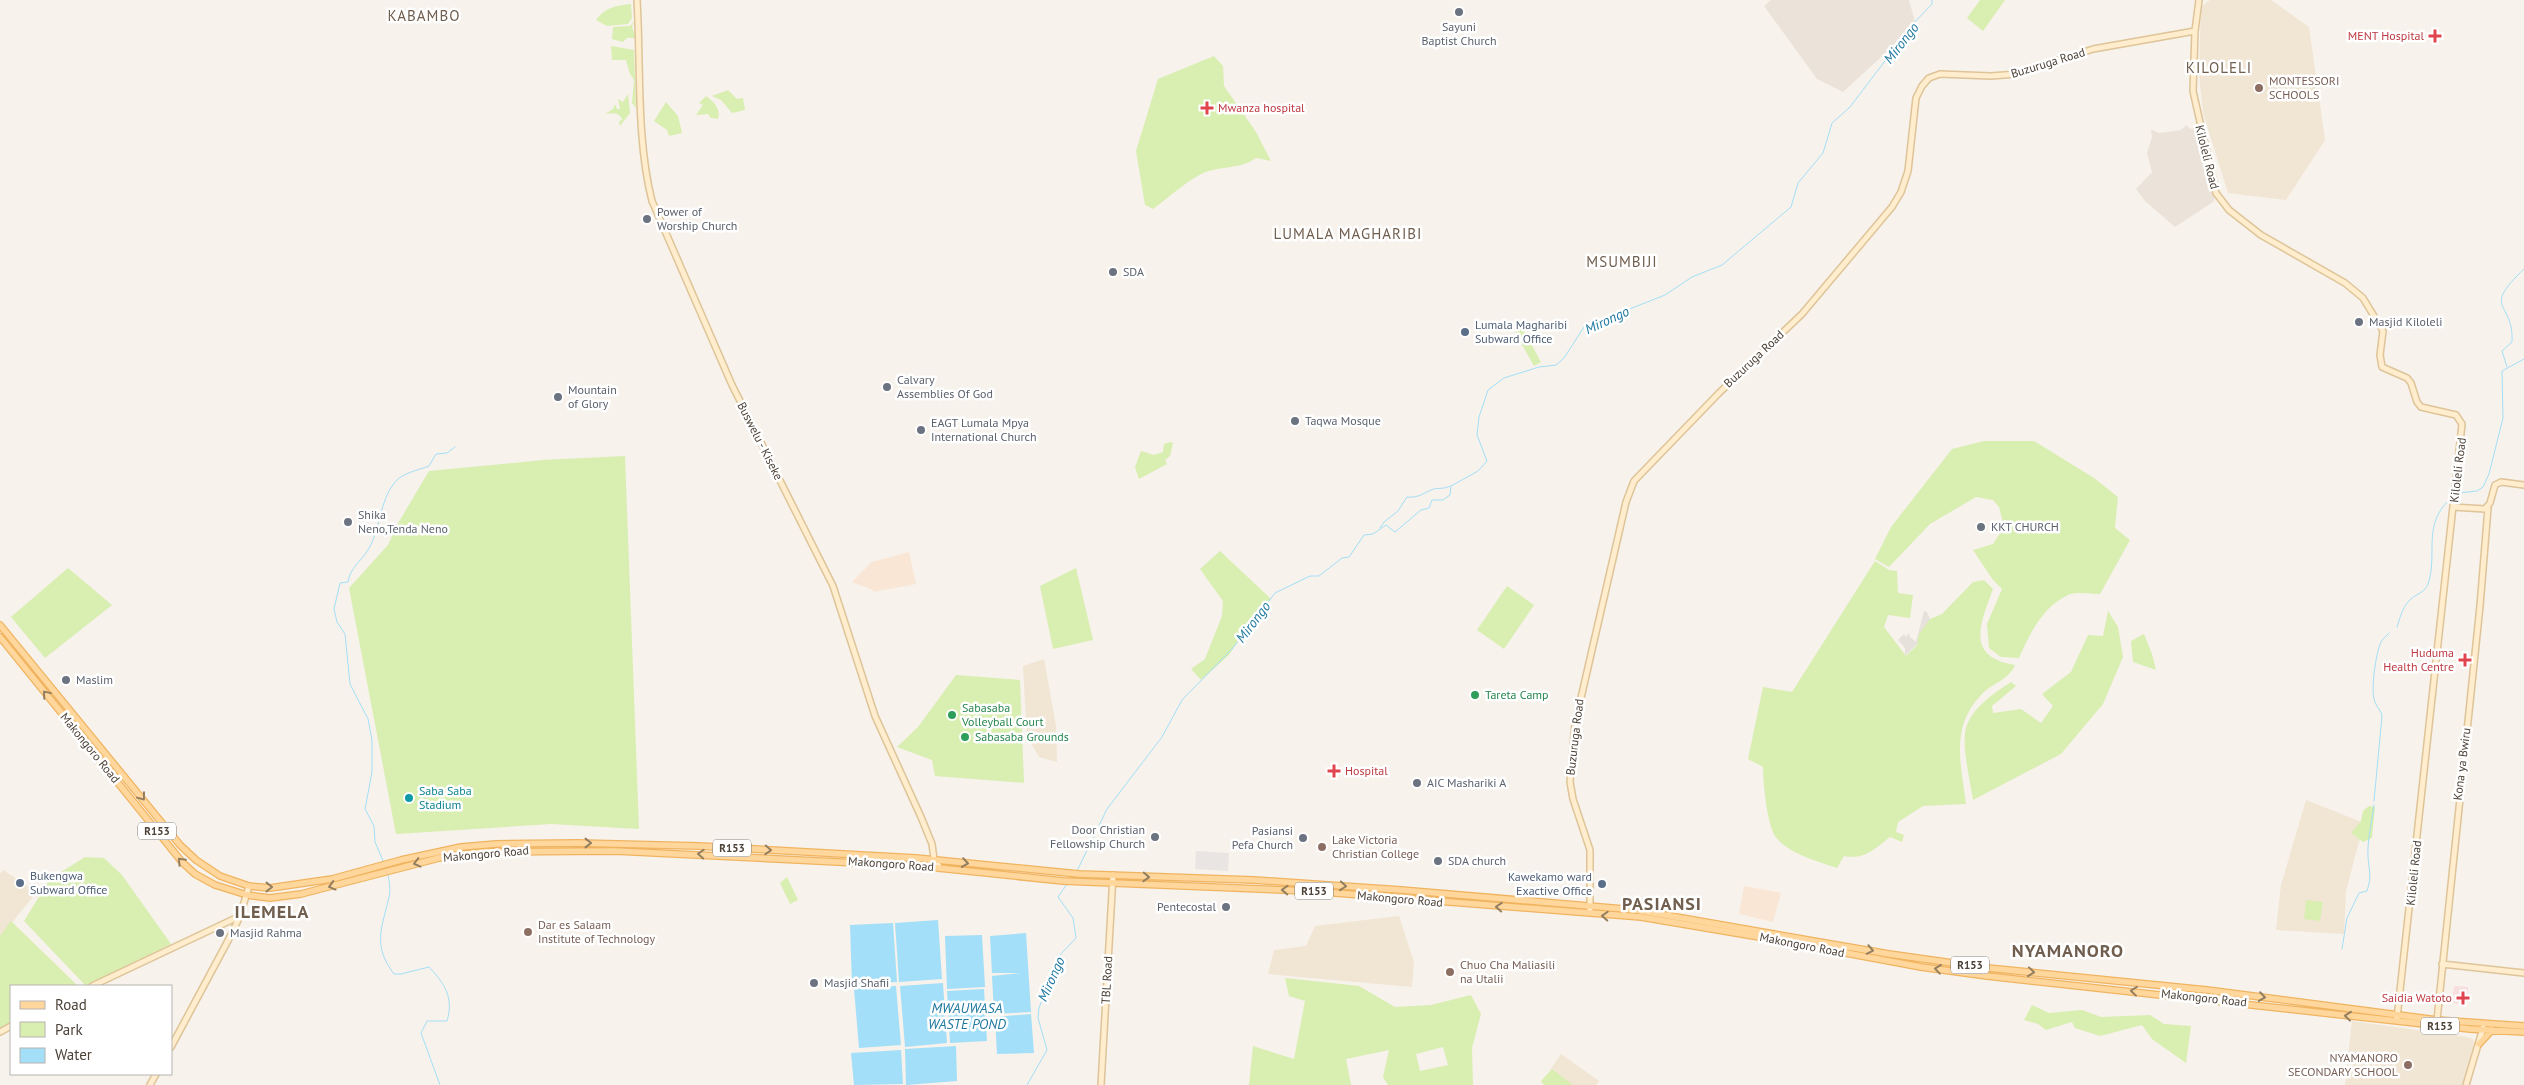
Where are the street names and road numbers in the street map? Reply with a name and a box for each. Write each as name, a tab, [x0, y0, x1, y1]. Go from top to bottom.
street label: Buzuruga Road	[2009, 44, 2087, 81]
street label: Kiloleli Road	[2192, 123, 2223, 190]
street label: Buzuruga Road	[1720, 327, 1787, 390]
street label: Buswelu - Kiseke	[734, 399, 787, 482]
street label: Kiloleli Road	[2446, 437, 2469, 503]
street label: Buzuruga Road	[1562, 698, 1587, 776]
street label: Makongoro Road	[57, 710, 123, 786]
street label: Kona ya Bwiru	[2450, 727, 2473, 801]
road number: R153	[138, 822, 176, 839]
road number: R153	[713, 840, 751, 856]
street label: Kiloleli Road	[2403, 840, 2424, 906]
street label: Makongoro Road	[442, 842, 529, 865]
street label: Makongoro Road	[848, 853, 934, 874]
road number: R153	[1295, 882, 1333, 899]
street label: Makongoro Road	[1357, 887, 1444, 910]
street label: Makongoro Road	[1758, 929, 1846, 960]
street label: TBL Road	[1098, 956, 1115, 1004]
road number: R153	[1951, 956, 1989, 974]
street label: Makongoro Road	[2160, 986, 2248, 1009]
road number: R153	[2421, 1018, 2459, 1034]

